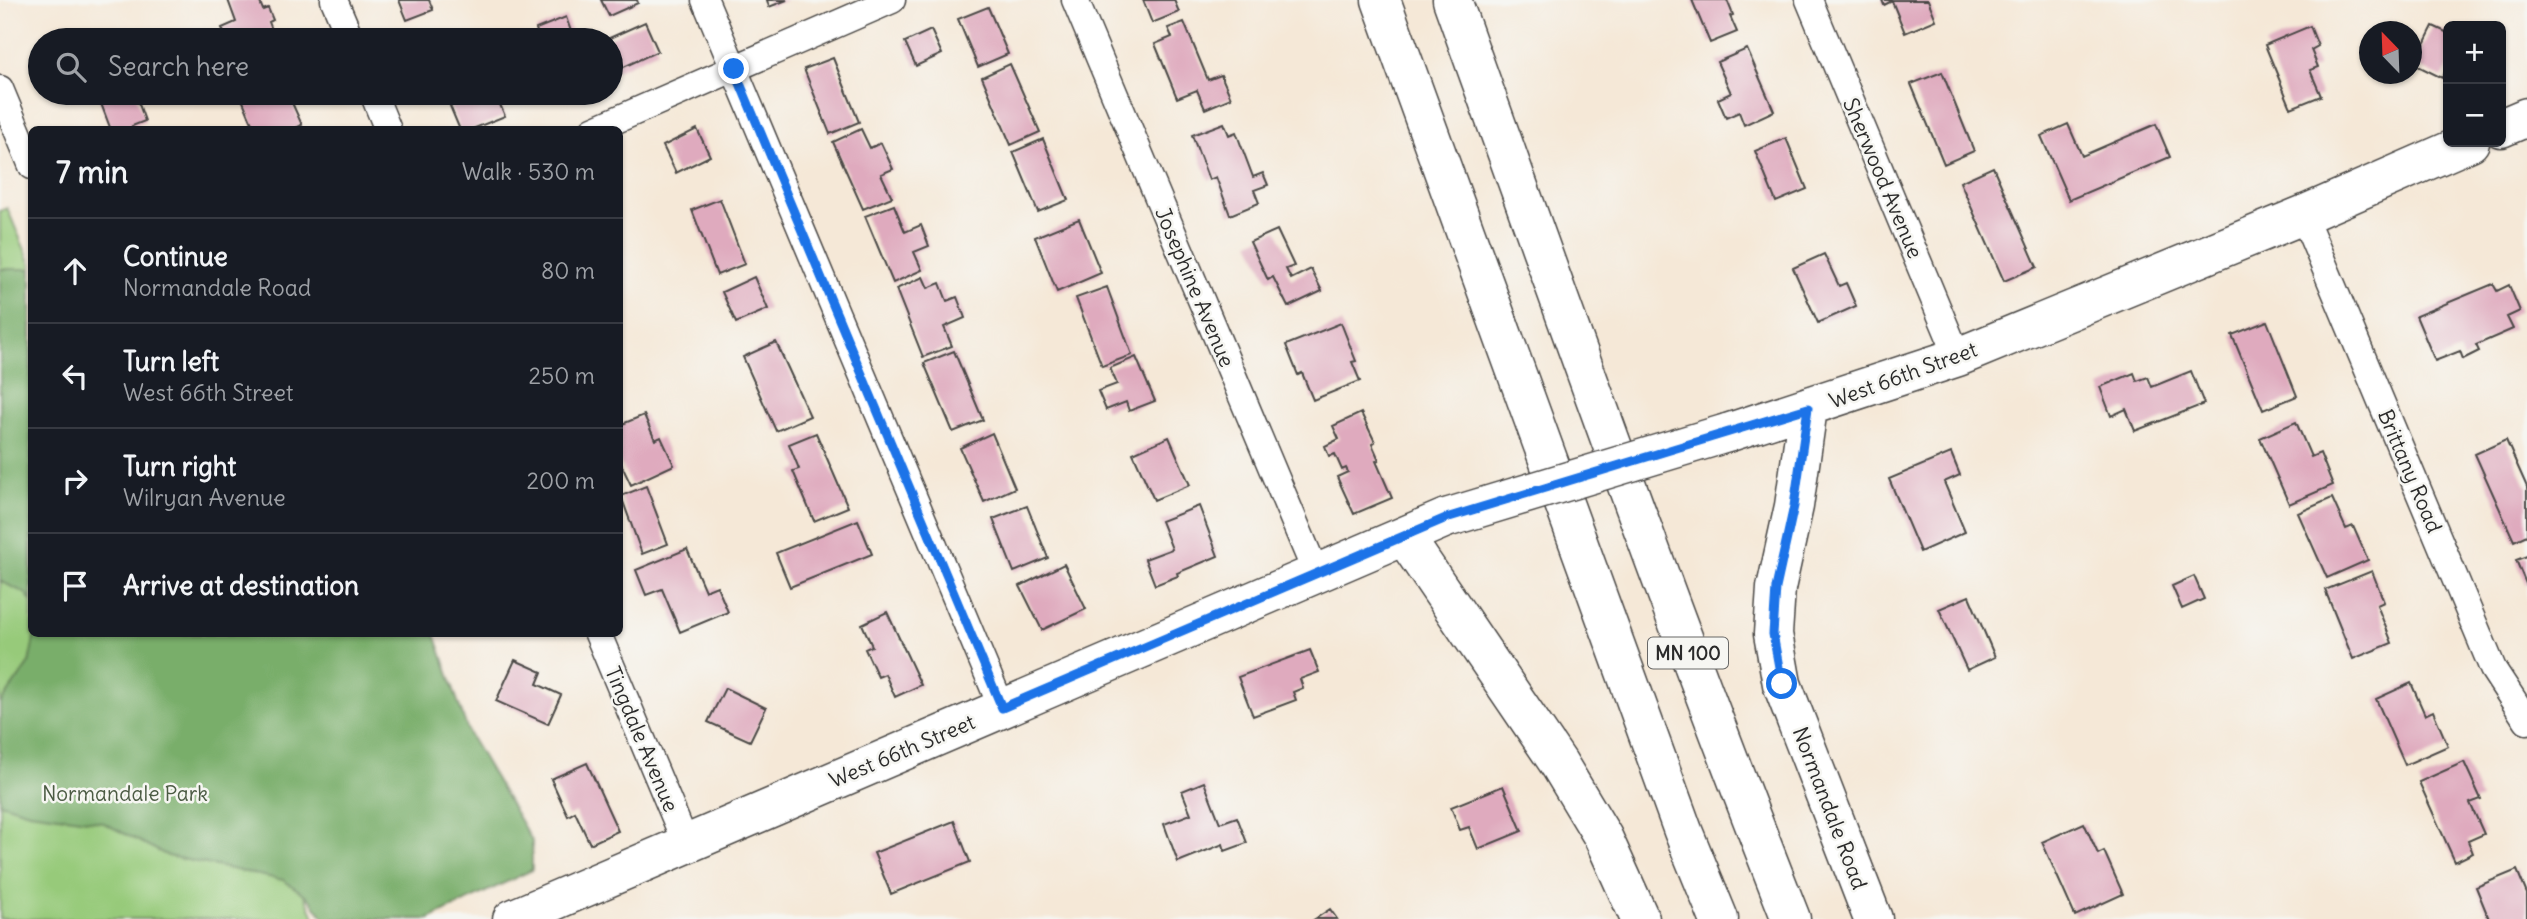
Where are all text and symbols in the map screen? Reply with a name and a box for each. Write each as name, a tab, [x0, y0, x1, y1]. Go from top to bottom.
north arrow	[2359, 21, 2422, 84]
map controls	[2443, 21, 2506, 147]
button: +	[2443, 21, 2506, 84]
search box	[28, 28, 623, 105]
icon: search	[52, 48, 90, 86]
text: Search here	[108, 50, 249, 83]
route end	[718, 53, 749, 84]
button: −	[2443, 84, 2506, 147]
street label: Sherwood Avenue	[1837, 94, 1929, 262]
text: 7 min	[56, 153, 128, 191]
text: Walk · 530 m	[462, 157, 595, 186]
street label: Josephine Avenue	[1149, 203, 1241, 371]
text: Continue	[123, 240, 228, 273]
icon: ahead	[56, 252, 94, 290]
text: 80 m	[541, 256, 595, 285]
text: Normandale Road	[123, 273, 311, 302]
street label: West 66th Street	[1825, 336, 1981, 414]
text: Turn left	[123, 345, 219, 378]
icon: left	[56, 357, 94, 395]
text: 250 m	[528, 361, 595, 390]
text: West 66th Street	[123, 378, 294, 407]
street label: Brittany Road	[2372, 405, 2448, 537]
text: Turn right	[123, 450, 236, 483]
icon: right	[56, 462, 94, 500]
text: 200 m	[526, 466, 595, 495]
text: Wilryan Avenue	[123, 483, 286, 512]
icon: arrive	[56, 567, 94, 605]
text: Arrive at destination	[123, 569, 359, 602]
road number: MN 100	[1648, 638, 1728, 668]
street label: Tingdale Avenue	[599, 662, 685, 816]
route start	[1766, 668, 1797, 699]
street label: West 66th Street	[825, 708, 979, 794]
street label: Normandale Road	[1787, 723, 1873, 893]
park label: Normandale Park	[42, 780, 208, 807]

